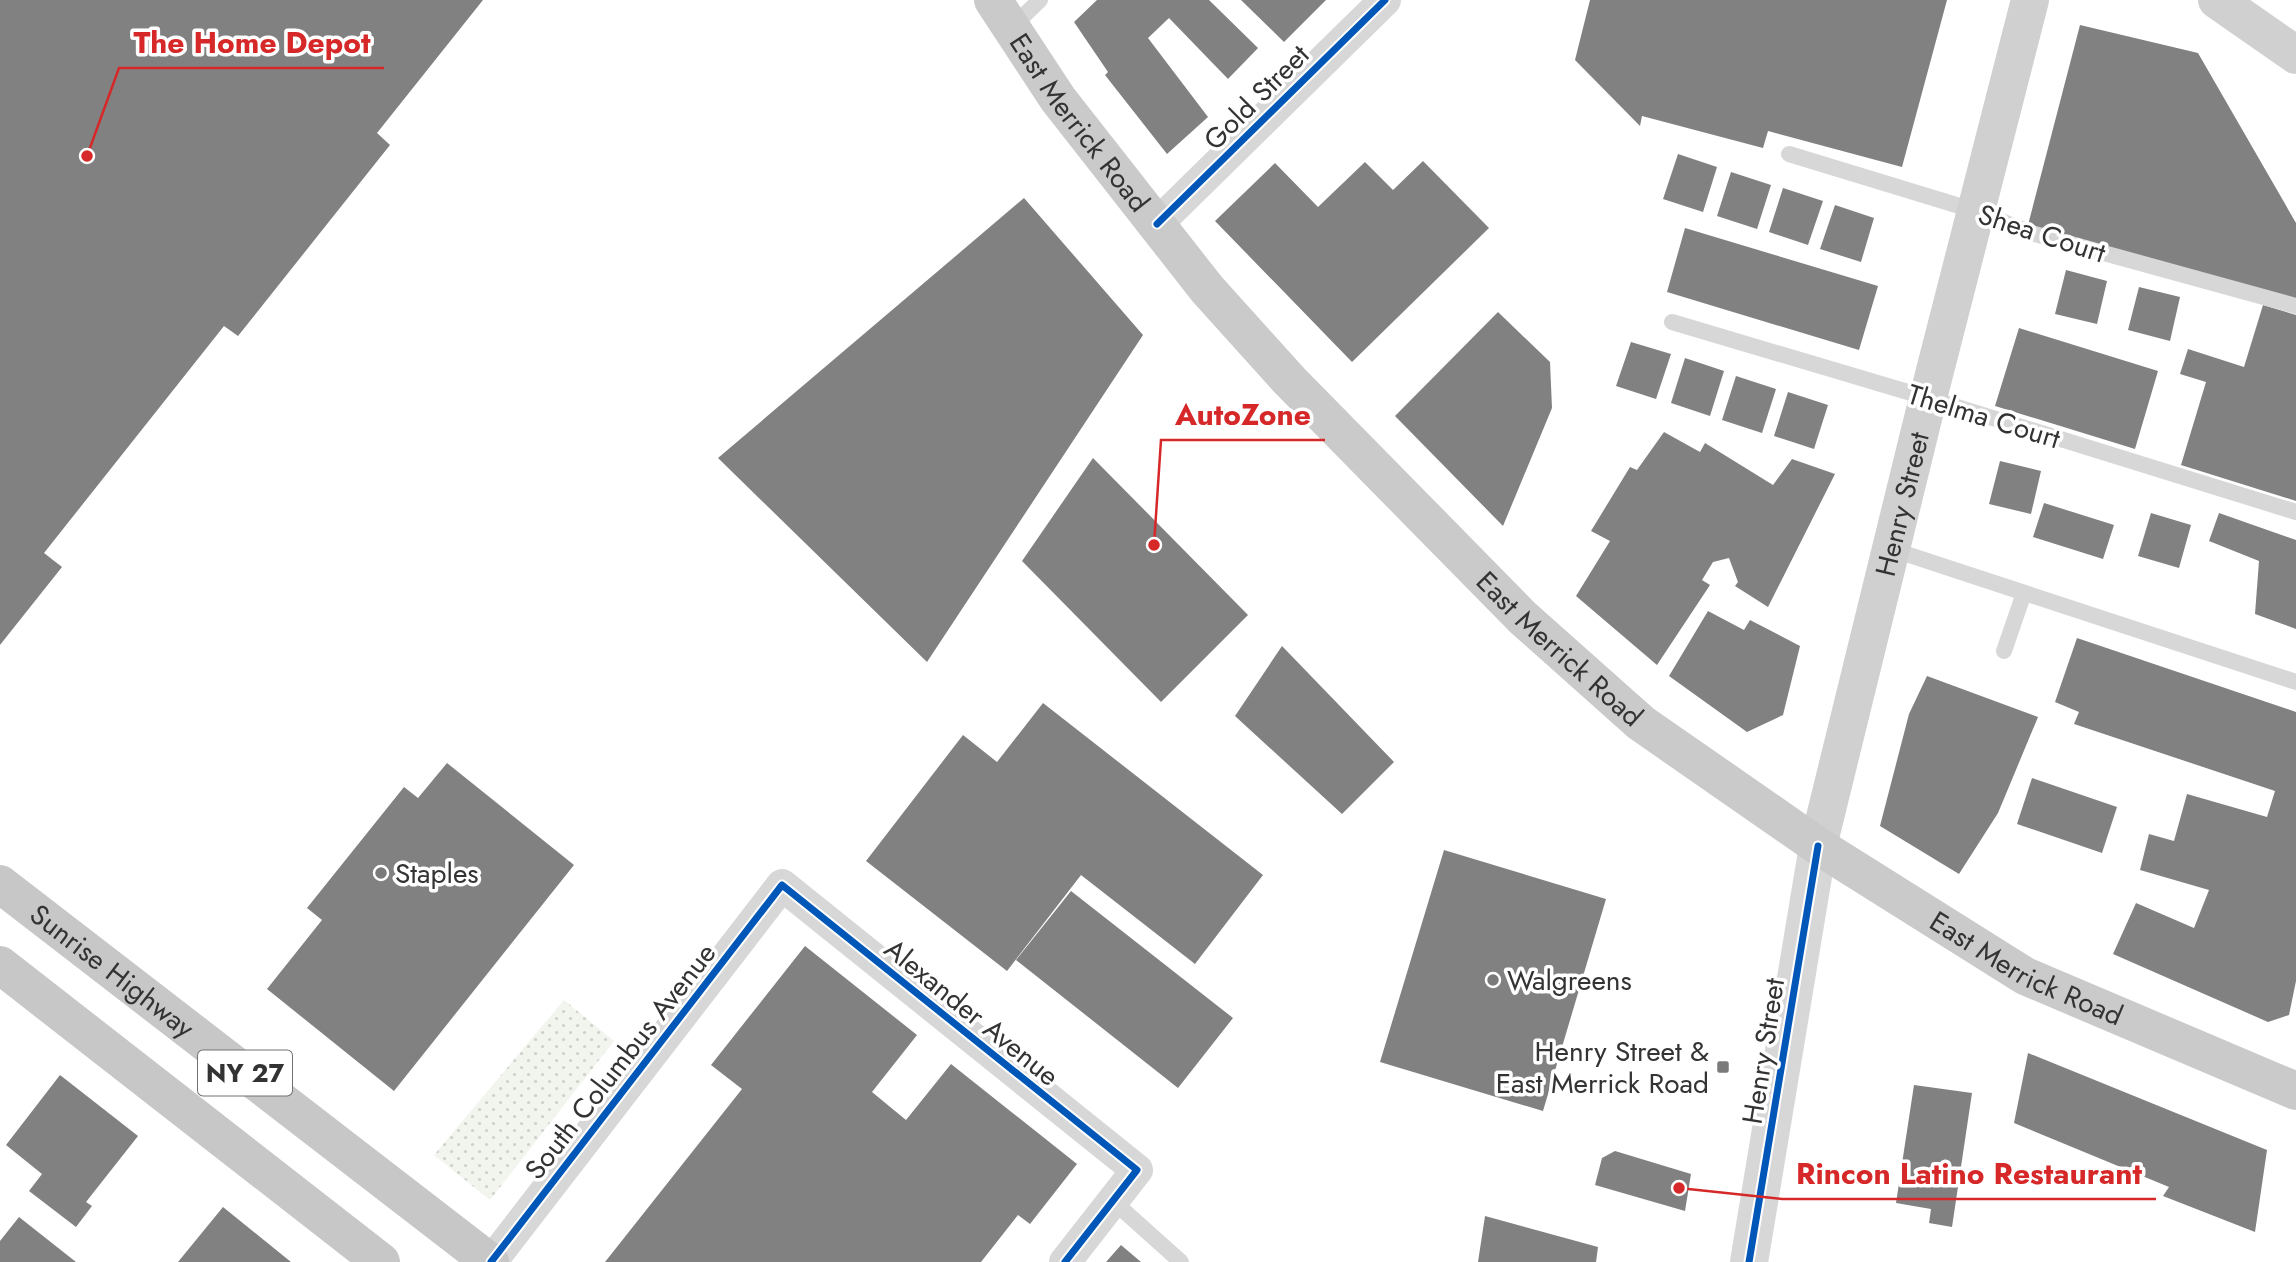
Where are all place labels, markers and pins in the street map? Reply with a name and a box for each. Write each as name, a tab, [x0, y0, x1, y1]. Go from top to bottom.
callout: The Home Depot	[119, 17, 384, 68]
callout: AutoZone	[1161, 389, 1325, 440]
place label: Staples	[395, 853, 479, 894]
marker: Staples	[373, 865, 389, 881]
place label: Walgreens	[1507, 960, 1632, 1001]
marker: Walgreens	[1485, 972, 1501, 988]
place label: Henry Street & East Merrick Road	[1496, 1031, 1709, 1104]
marker: Henry Street & East Merrick Road	[1715, 1059, 1731, 1075]
callout: Rincon Latino Restaurant	[1782, 1148, 2156, 1199]

